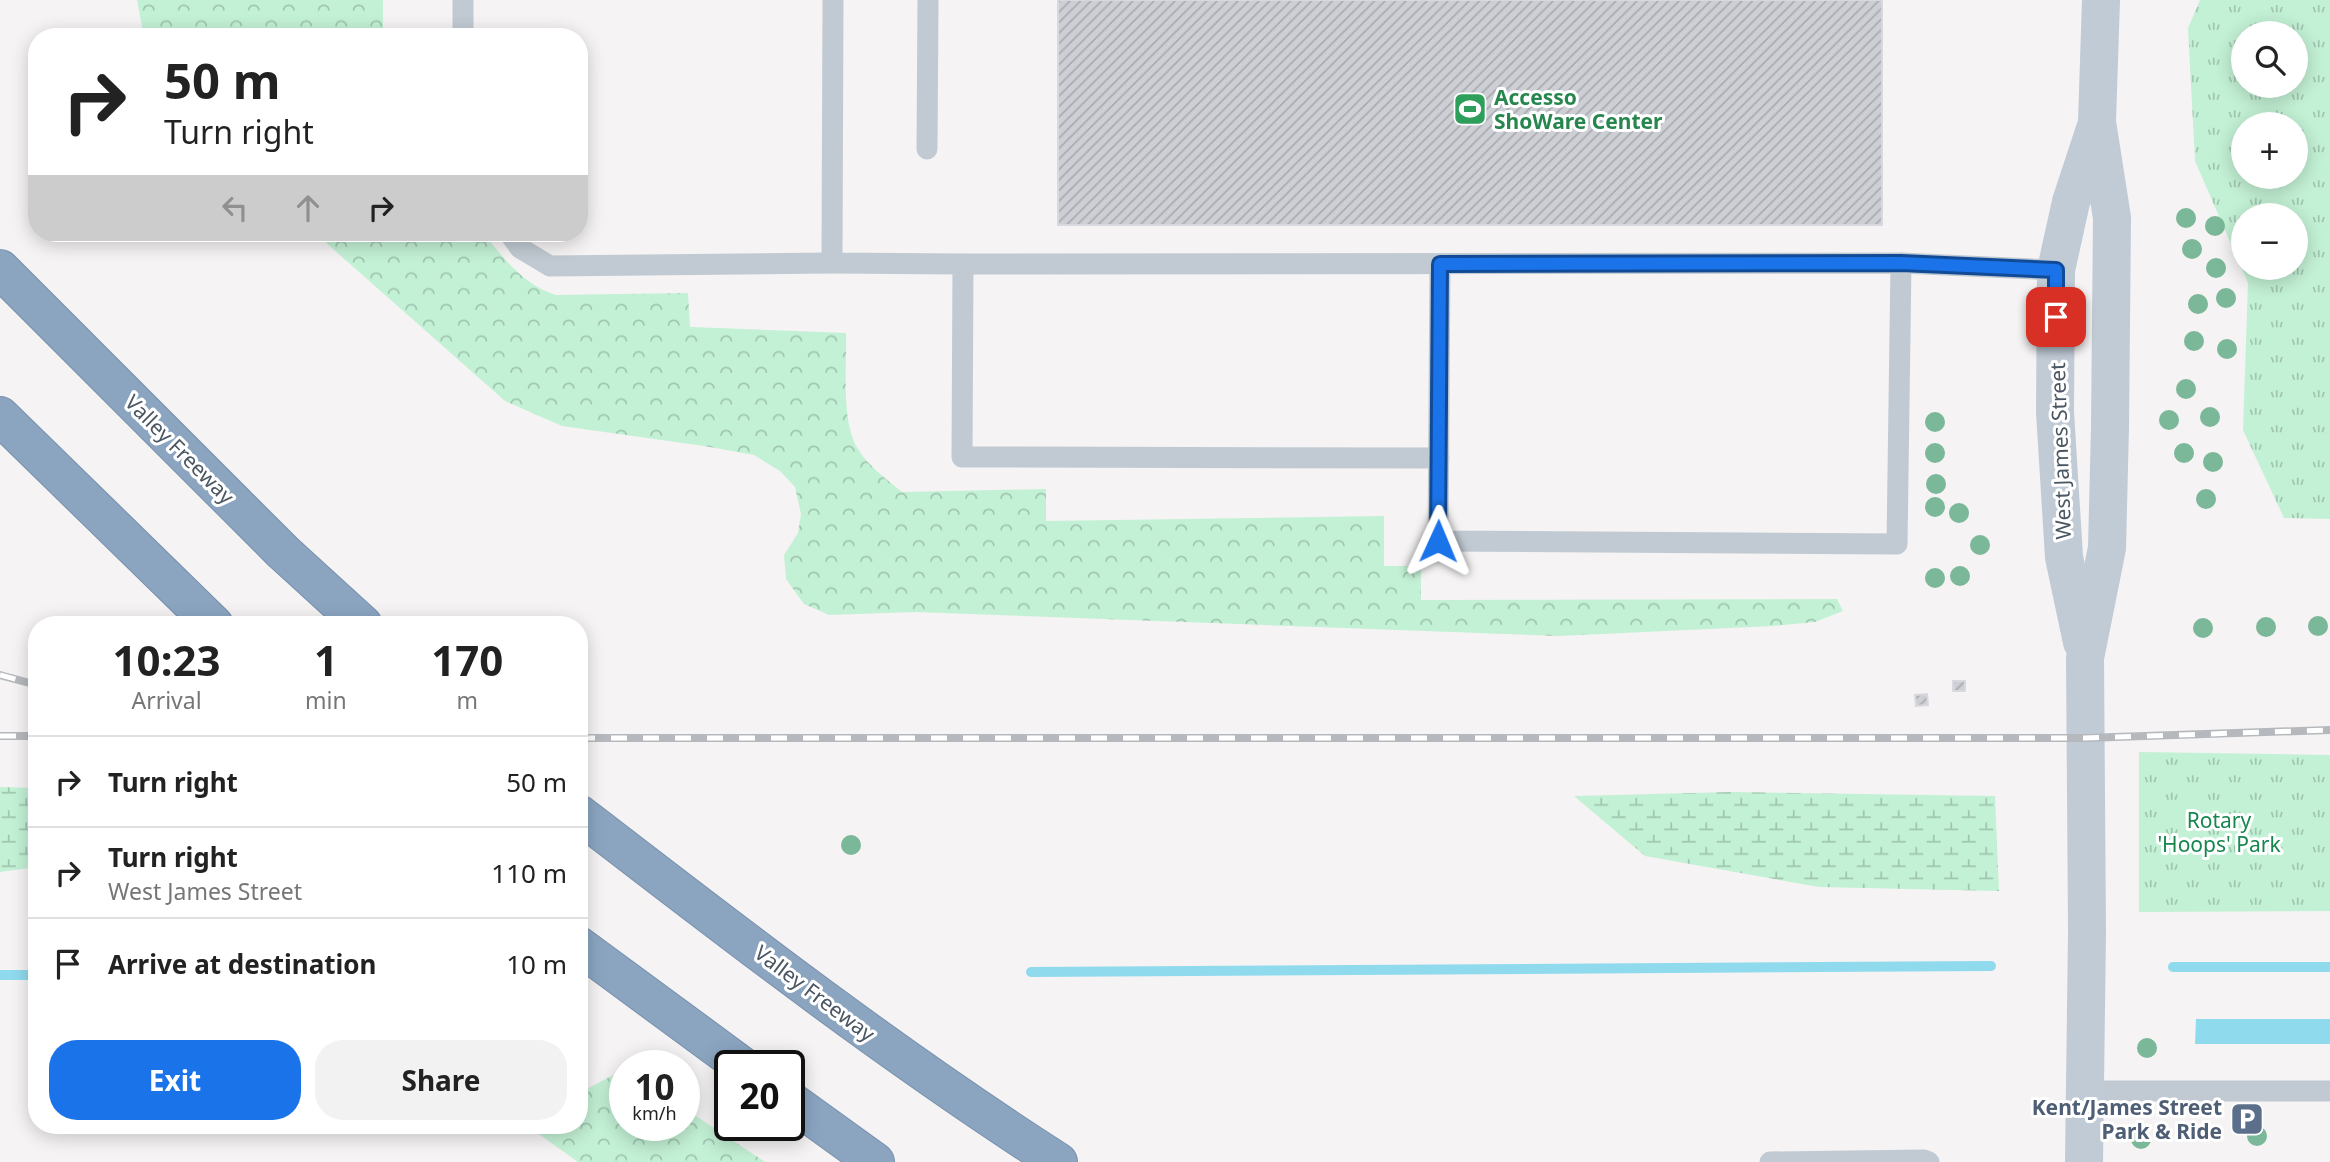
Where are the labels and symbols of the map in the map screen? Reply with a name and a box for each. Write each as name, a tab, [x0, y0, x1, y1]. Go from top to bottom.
place label: Accesso ShoWare Center	[1494, 83, 1663, 135]
sports icon: Accesso ShoWare Center	[1451, 90, 1489, 128]
pin	[2026, 287, 2086, 347]
street label: West James Street	[2043, 362, 2077, 540]
street label: Valley Freeway	[119, 388, 241, 510]
position arrow	[1401, 504, 1475, 578]
park label: Rotary 'Hoops' Park	[2157, 806, 2281, 858]
street label: Valley Freeway	[749, 939, 881, 1048]
speed limit sign: 20	[714, 1050, 805, 1141]
place label: Kent/James Street Park & Ride	[2032, 1093, 2222, 1145]
parking icon: Kent/James Street Park & Ride	[2228, 1100, 2266, 1138]

